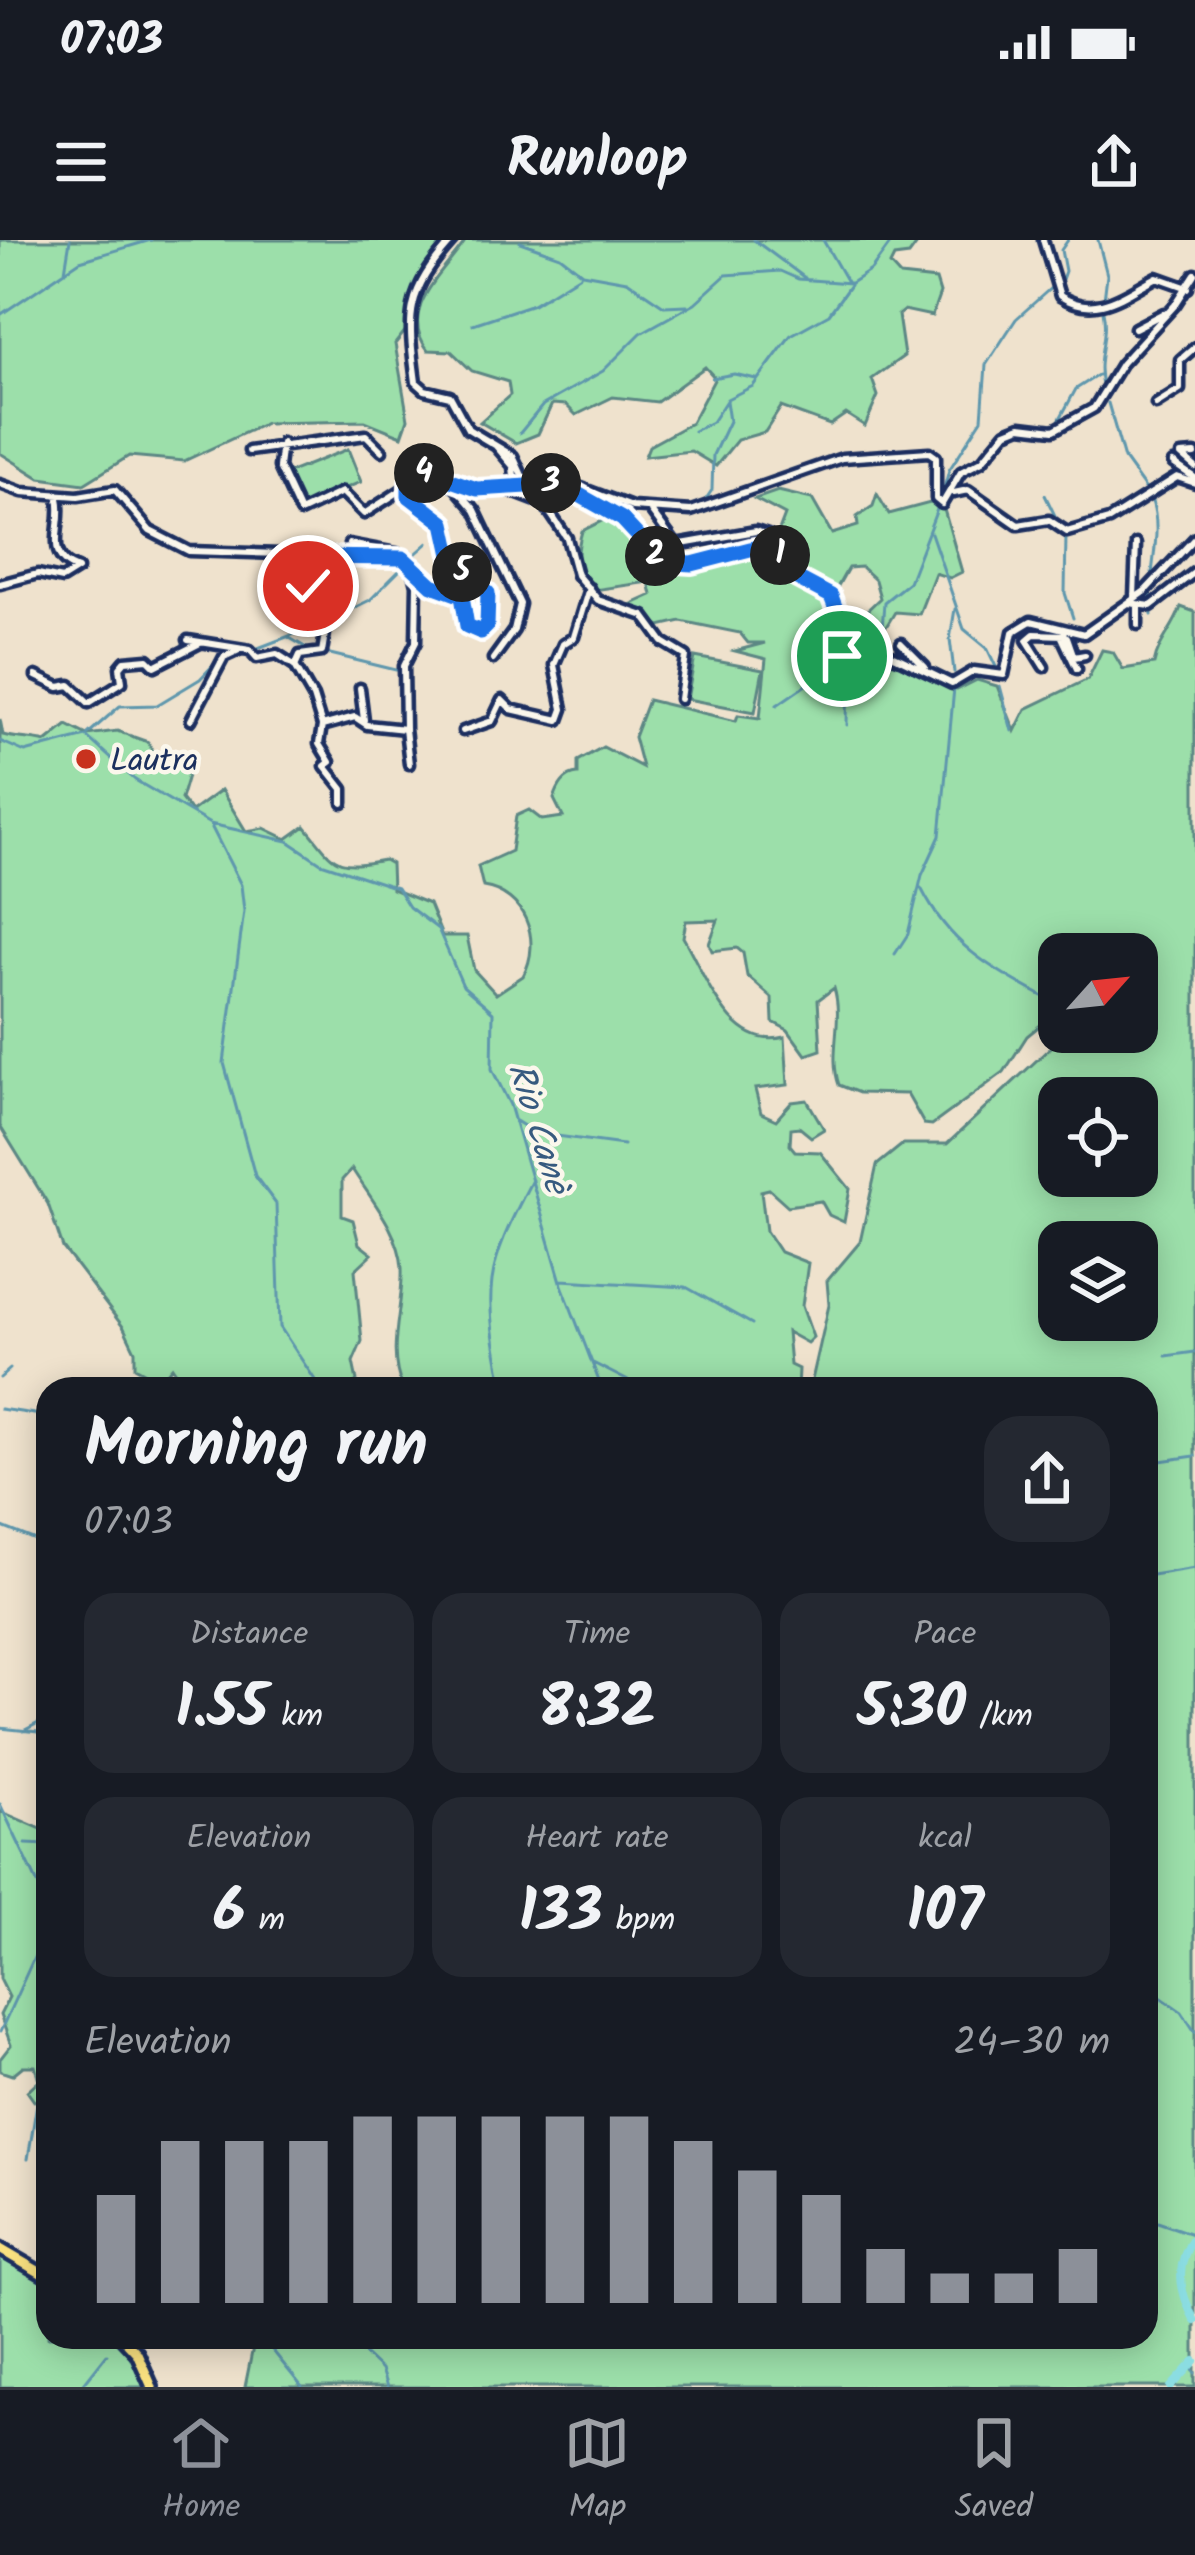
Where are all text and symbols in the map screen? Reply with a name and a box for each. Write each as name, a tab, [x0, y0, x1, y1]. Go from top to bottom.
text: 07:03	[60, 6, 163, 78]
text: Runloop	[507, 119, 688, 205]
icon: menu	[48, 129, 114, 195]
icon: share	[1081, 129, 1147, 195]
pin: 4	[394, 443, 454, 503]
text: 4	[415, 446, 433, 499]
pin: 3	[521, 453, 581, 513]
text: 3	[542, 456, 560, 509]
pin: 1	[750, 525, 810, 585]
pin: 2	[625, 526, 685, 586]
text: 1	[775, 528, 785, 581]
text: 2	[645, 529, 665, 582]
pin	[257, 535, 359, 637]
pin: 5	[432, 542, 492, 602]
text: 5	[454, 545, 470, 598]
icon: check	[275, 553, 341, 619]
pin	[791, 605, 893, 707]
icon: arrive	[809, 623, 875, 689]
place label: Lautra	[110, 736, 199, 789]
marker: Lautra	[73, 746, 99, 772]
north arrow	[1038, 933, 1158, 1053]
map controls	[1038, 933, 1158, 1341]
water label: Rio Canè	[490, 1056, 584, 1203]
button: locate	[1038, 1077, 1158, 1197]
button: layers	[1038, 1221, 1158, 1341]
text: Morning run	[84, 1395, 428, 1500]
button: share	[984, 1416, 1110, 1542]
text: 07:03	[84, 1493, 173, 1555]
text: Distance	[190, 1609, 308, 1662]
text: Time	[564, 1609, 630, 1662]
text: Pace	[914, 1609, 976, 1662]
text: 1.55	[175, 1662, 268, 1758]
text: 8:32	[538, 1662, 656, 1758]
text: 5:30	[857, 1662, 966, 1758]
text: km	[268, 1691, 323, 1744]
text: /km	[966, 1691, 1033, 1744]
text: Elevation	[187, 1813, 311, 1866]
text: Heart rate	[525, 1813, 669, 1866]
text: kcal	[918, 1813, 972, 1866]
text: 6	[213, 1866, 246, 1962]
text: 133	[519, 1866, 603, 1962]
text: 107	[906, 1866, 984, 1962]
text: m	[246, 1895, 285, 1948]
text: bpm	[603, 1895, 675, 1948]
text: Elevation	[84, 2013, 232, 2075]
text: 24–30 m	[954, 2013, 1110, 2075]
tab: Home	[162, 2410, 240, 2535]
tab: Map	[564, 2410, 630, 2535]
tab: Saved	[955, 2410, 1033, 2535]

